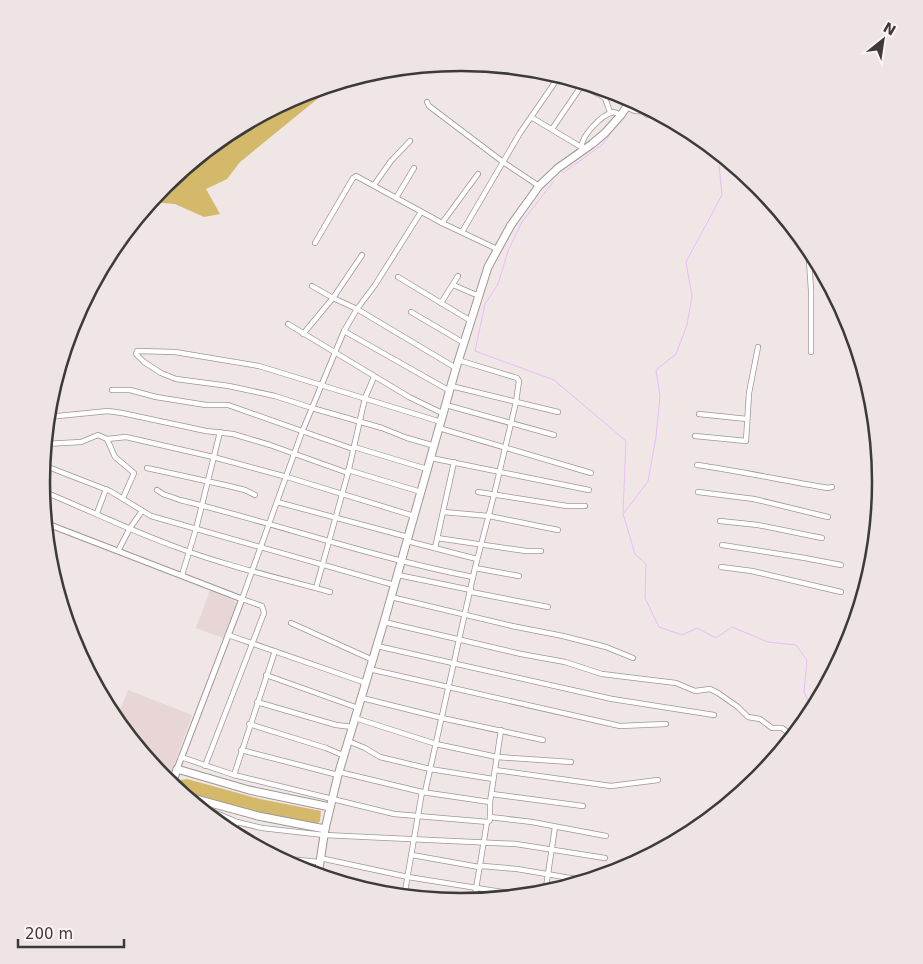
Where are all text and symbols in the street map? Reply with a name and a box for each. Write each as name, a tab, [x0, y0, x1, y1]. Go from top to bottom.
north arrow	[858, 15, 908, 65]
text: N	[880, 19, 899, 39]
scale bar	[18, 916, 124, 948]
text: 200 m	[25, 925, 73, 943]

